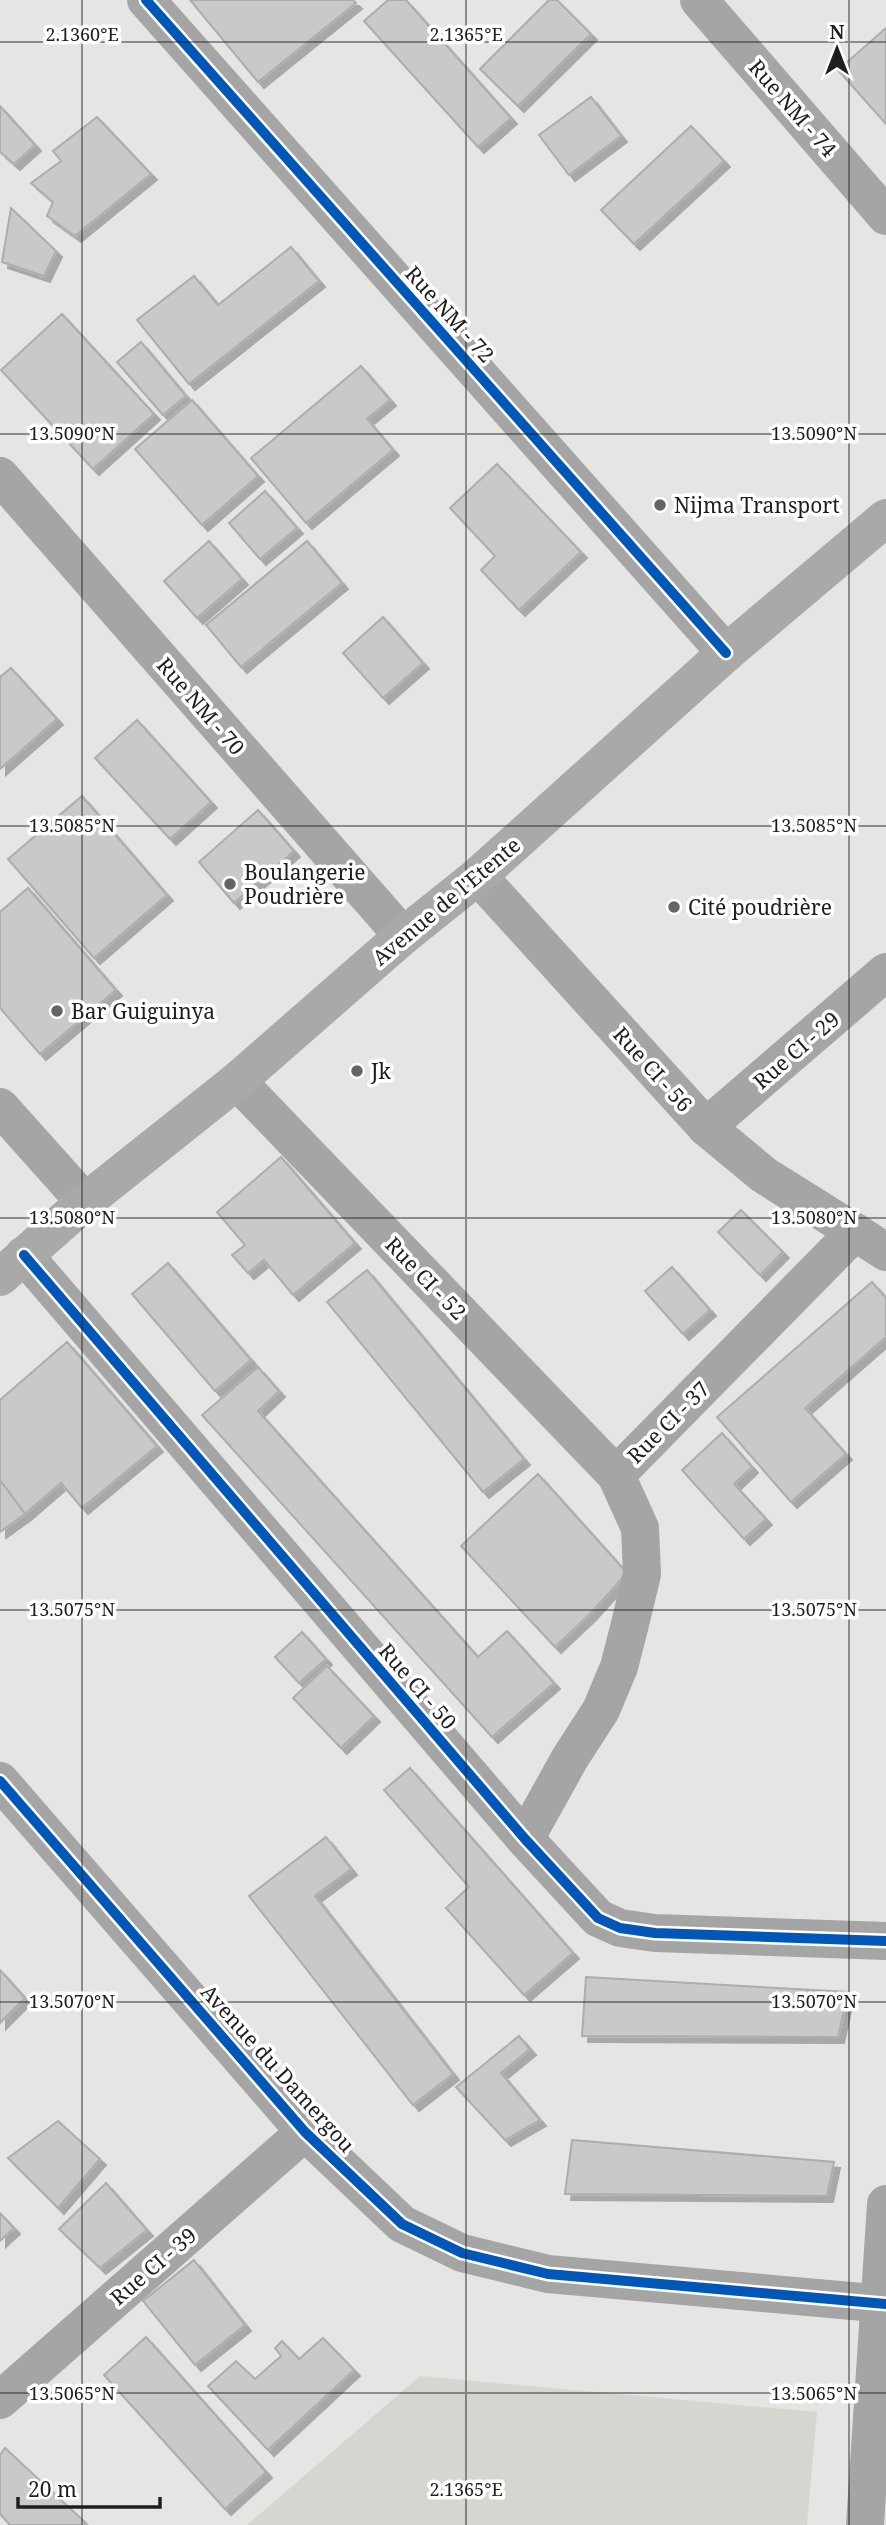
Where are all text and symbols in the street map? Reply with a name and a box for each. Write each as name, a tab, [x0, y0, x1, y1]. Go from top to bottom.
north arrow	[802, 14, 872, 84]
text: N	[830, 19, 845, 45]
text: 2.1360°E	[45, 22, 119, 46]
text: 2.1365°E	[429, 22, 503, 46]
street label: Rue NM - 74	[743, 53, 843, 163]
street label: Rue NM - 72	[399, 260, 501, 368]
text: 13.5090°N	[29, 421, 115, 445]
text: 13.5090°N	[771, 421, 857, 445]
place label: Nijma Transport	[674, 491, 840, 519]
marker: Nijma Transport	[652, 497, 668, 513]
street label: Rue NM - 70	[151, 651, 251, 761]
text: 13.5085°N	[29, 813, 115, 837]
text: 13.5085°N	[771, 813, 857, 837]
street label: Avenue de l'Etente	[366, 831, 526, 971]
place label: Boulangerie Poudrière	[244, 858, 365, 910]
marker: Boulangerie Poudrière	[222, 876, 238, 892]
place label: Cité poudrière	[688, 893, 832, 921]
marker: Cité poudrière	[666, 899, 682, 915]
place label: Bar Guiguinya	[71, 997, 215, 1025]
marker: Bar Guiguinya	[49, 1003, 65, 1019]
street label: Rue CI - 29	[747, 1005, 845, 1095]
street label: Rue CI - 56	[607, 1020, 699, 1118]
place label: Jk	[370, 1057, 391, 1085]
marker: Jk	[349, 1063, 365, 1079]
text: 13.5080°N	[29, 1205, 115, 1229]
text: 13.5080°N	[771, 1205, 857, 1229]
street label: Rue CI - 52	[379, 1230, 473, 1326]
street label: Rue CI - 37	[621, 1375, 715, 1469]
text: 13.5075°N	[29, 1597, 115, 1621]
text: 13.5075°N	[771, 1597, 857, 1621]
street label: Rue CI - 50	[373, 1637, 463, 1735]
street label: Avenue du Damergou	[195, 1978, 361, 2158]
text: 13.5070°N	[29, 1989, 115, 2013]
text: 13.5070°N	[771, 1989, 857, 2013]
street label: Rue CI - 39	[104, 2221, 202, 2311]
text: 13.5065°N	[29, 2381, 115, 2405]
text: 13.5065°N	[771, 2381, 857, 2405]
scale bar	[18, 2466, 159, 2510]
text: 20 m	[28, 2475, 77, 2503]
text: 2.1365°E	[429, 2477, 503, 2501]

